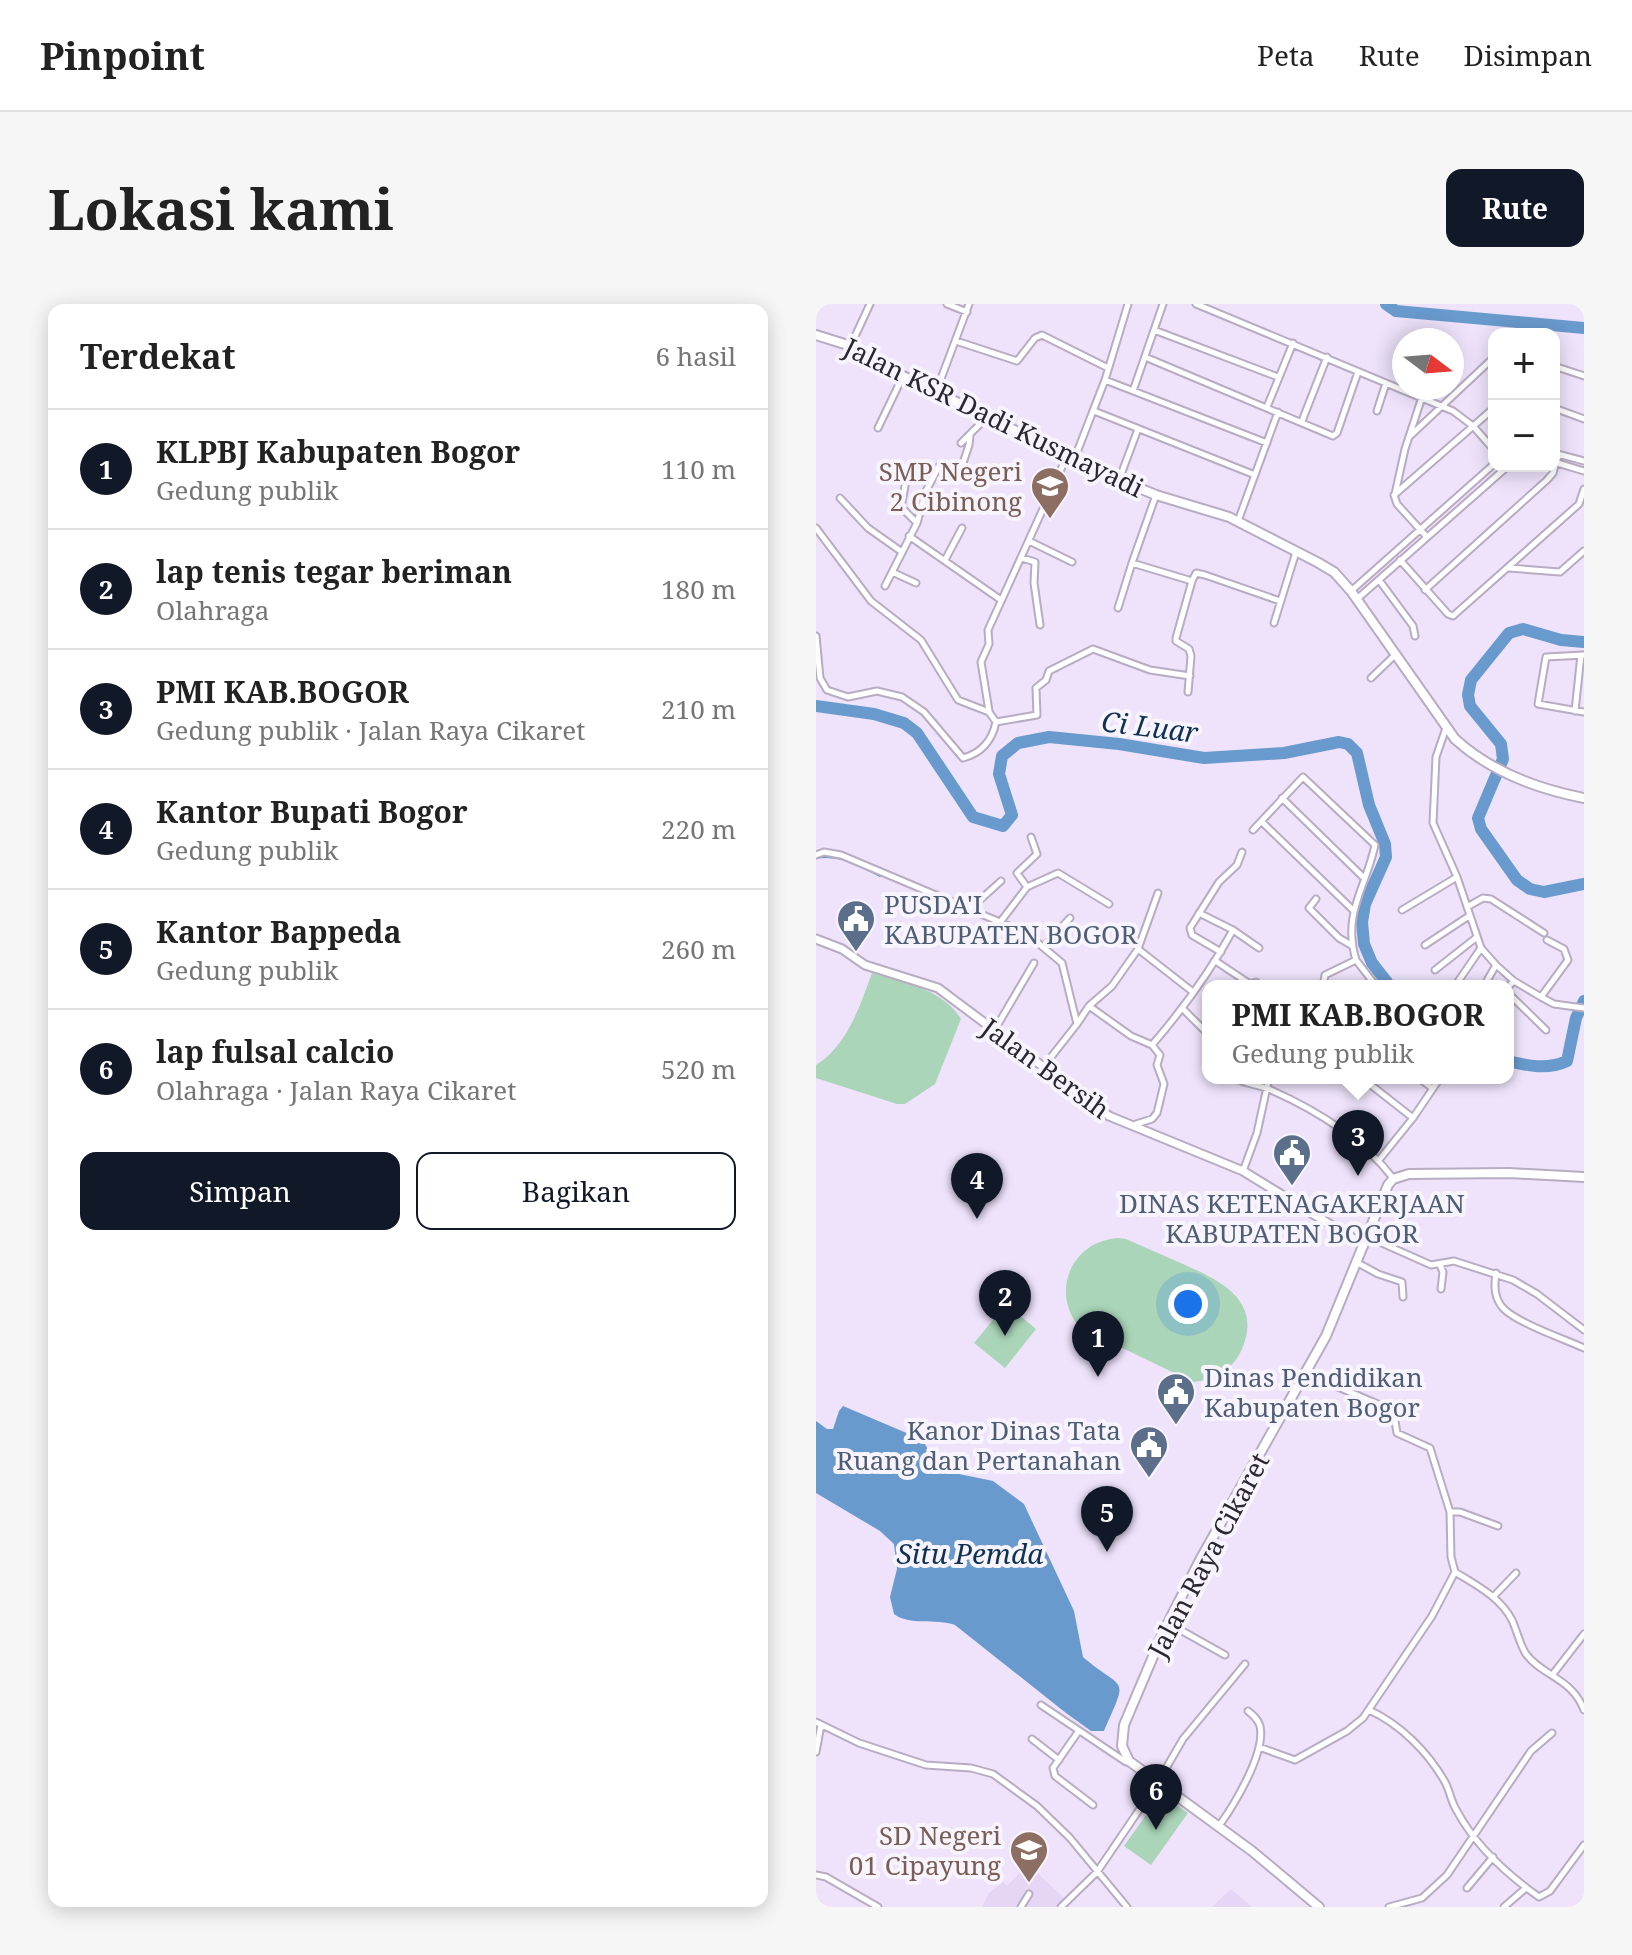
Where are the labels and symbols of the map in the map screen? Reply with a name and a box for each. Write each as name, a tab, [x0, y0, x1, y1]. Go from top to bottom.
street label: Jalan KSR Dadi Kusmayadi	[837, 328, 1150, 505]
north arrow	[1392, 328, 1464, 400]
place label: SMP Negeri 2 Cibinong	[879, 453, 1022, 519]
school or university icon: SMP Negeri 2 Cibinong	[1029, 465, 1071, 520]
water label: Ci Luar	[1100, 701, 1201, 751]
place label: PUSDA'I KABUPATEN BOGOR	[884, 886, 1138, 952]
public building icon: PUSDA'I KABUPATEN BOGOR	[835, 898, 877, 953]
street label: Jalan Bersih	[974, 1009, 1117, 1127]
pin: 3	[1332, 1110, 1384, 1176]
public building icon: DINAS KETENAGAKERJAAN KABUPATEN BOGOR	[1271, 1132, 1313, 1187]
pin: 4	[951, 1153, 1003, 1219]
place label: DINAS KETENAGAKERJAAN KABUPATEN BOGOR	[1119, 1185, 1465, 1251]
pin: 2	[979, 1270, 1031, 1336]
your location	[1168, 1284, 1208, 1324]
pin: 1	[1072, 1311, 1124, 1377]
place label: Dinas Pendidikan Kabupaten Bogor	[1204, 1359, 1423, 1425]
public building icon: Dinas Pendidikan Kabupaten Bogor	[1155, 1371, 1197, 1426]
place label: Kanor Dinas Tata Ruang dan Pertanahan	[836, 1412, 1121, 1478]
public building icon: Kanor Dinas Tata Ruang dan Pertanahan	[1128, 1424, 1170, 1479]
street label: Jalan Raya Cikaret	[1138, 1446, 1277, 1664]
pin: 5	[1081, 1486, 1133, 1552]
water label: Situ Pemda	[897, 1534, 1044, 1572]
pin: 6	[1130, 1764, 1182, 1830]
place label: SD Negeri 01 Cipayung	[849, 1817, 1001, 1883]
school or university icon: SD Negeri 01 Cipayung	[1008, 1829, 1050, 1884]

